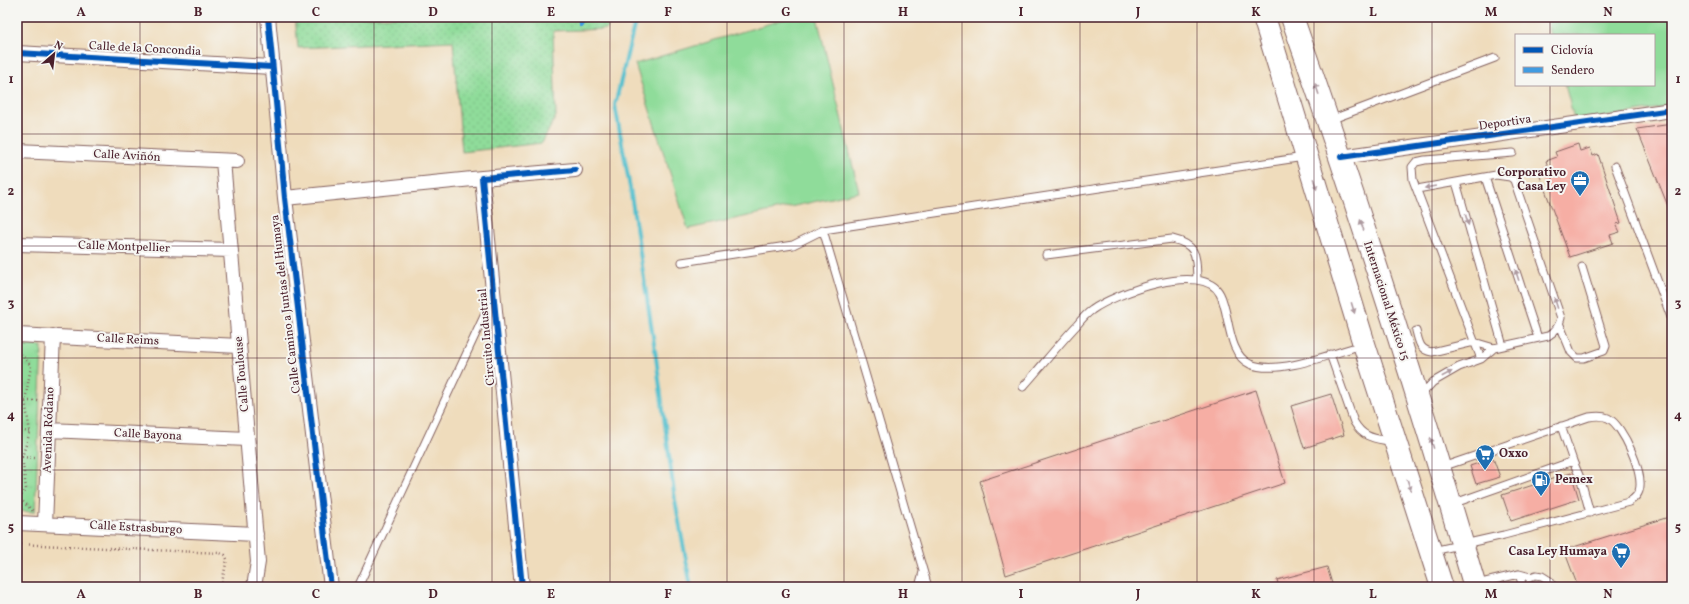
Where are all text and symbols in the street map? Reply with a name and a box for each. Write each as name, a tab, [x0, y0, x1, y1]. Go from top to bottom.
text: A	[76, 4, 86, 22]
text: B	[194, 4, 203, 22]
text: C	[312, 4, 320, 22]
text: D	[428, 4, 438, 22]
text: E	[547, 4, 555, 22]
text: F	[664, 4, 672, 22]
text: G	[781, 4, 791, 22]
text: H	[898, 4, 908, 22]
text: I	[1019, 4, 1024, 22]
text: J	[1135, 4, 1141, 22]
text: K	[1251, 4, 1261, 22]
text: L	[1369, 4, 1377, 22]
text: M	[1485, 4, 1498, 22]
text: N	[1603, 4, 1613, 22]
north arrow	[34, 34, 74, 74]
legend	[1515, 34, 1655, 86]
text: N	[51, 38, 65, 55]
street label: Calle de la Concondia	[88, 38, 202, 60]
text: Ciclovía	[1551, 43, 1593, 59]
text: Sendero	[1551, 63, 1594, 79]
text: 1	[8, 71, 14, 89]
text: 1	[1675, 71, 1681, 89]
one-way arrow	[1314, 82, 1320, 94]
street label: Deportiva	[1478, 111, 1532, 135]
street label: Calle Aviñón	[93, 146, 161, 166]
place label: Corporativo Casa Ley	[1497, 165, 1566, 195]
office icon: Corporativo Casa Ley	[1569, 169, 1591, 197]
one-way arrow	[1312, 178, 1318, 190]
text: 2	[8, 183, 15, 201]
text: 2	[1675, 183, 1682, 201]
one-way arrow	[1424, 184, 1436, 190]
street label: Calle Camino a Juntas del Humaya	[267, 214, 305, 394]
one-way arrow	[1464, 214, 1470, 226]
one-way arrow	[1359, 219, 1365, 231]
street label: Calle Montpellier	[78, 237, 170, 257]
street label: Internacional México 15	[1359, 239, 1413, 363]
one-way arrow	[1514, 268, 1520, 280]
street label: Circuito Industrial	[475, 287, 499, 386]
text: 3	[8, 295, 15, 313]
text: 3	[1675, 295, 1682, 313]
one-way arrow	[1553, 297, 1559, 309]
one-way arrow	[1350, 302, 1356, 314]
street label: Calle Reims	[97, 330, 159, 350]
street label: Calle Toulouse	[231, 335, 253, 412]
one-way arrow	[1441, 371, 1453, 377]
street label: Avenida Ródano	[40, 387, 58, 473]
text: 4	[7, 407, 15, 425]
text: 4	[1674, 407, 1682, 425]
street label: Calle Bayona	[114, 425, 182, 445]
one-way arrow	[1429, 436, 1435, 448]
supermarket icon: Oxxo	[1474, 443, 1496, 471]
place label: Oxxo	[1499, 446, 1528, 462]
fuel station icon: Pemex	[1530, 469, 1552, 497]
place label: Pemex	[1555, 472, 1593, 488]
one-way arrow	[1406, 480, 1412, 492]
street label: Calle Estrasburgo	[89, 518, 183, 538]
text: 5	[8, 519, 14, 537]
text: 5	[1675, 519, 1681, 537]
supermarket icon: Casa Ley Humaya	[1610, 541, 1632, 569]
place label: Casa Ley Humaya	[1508, 544, 1607, 560]
text: A	[76, 586, 86, 604]
text: B	[194, 586, 203, 604]
text: C	[312, 586, 320, 604]
text: D	[428, 586, 438, 604]
text: E	[547, 586, 555, 604]
text: F	[664, 586, 672, 604]
text: G	[781, 586, 791, 604]
text: H	[898, 586, 908, 604]
text: I	[1019, 586, 1024, 604]
text: J	[1135, 586, 1141, 604]
text: K	[1251, 586, 1261, 604]
text: L	[1369, 586, 1377, 604]
text: M	[1485, 586, 1498, 604]
text: N	[1603, 586, 1613, 604]

